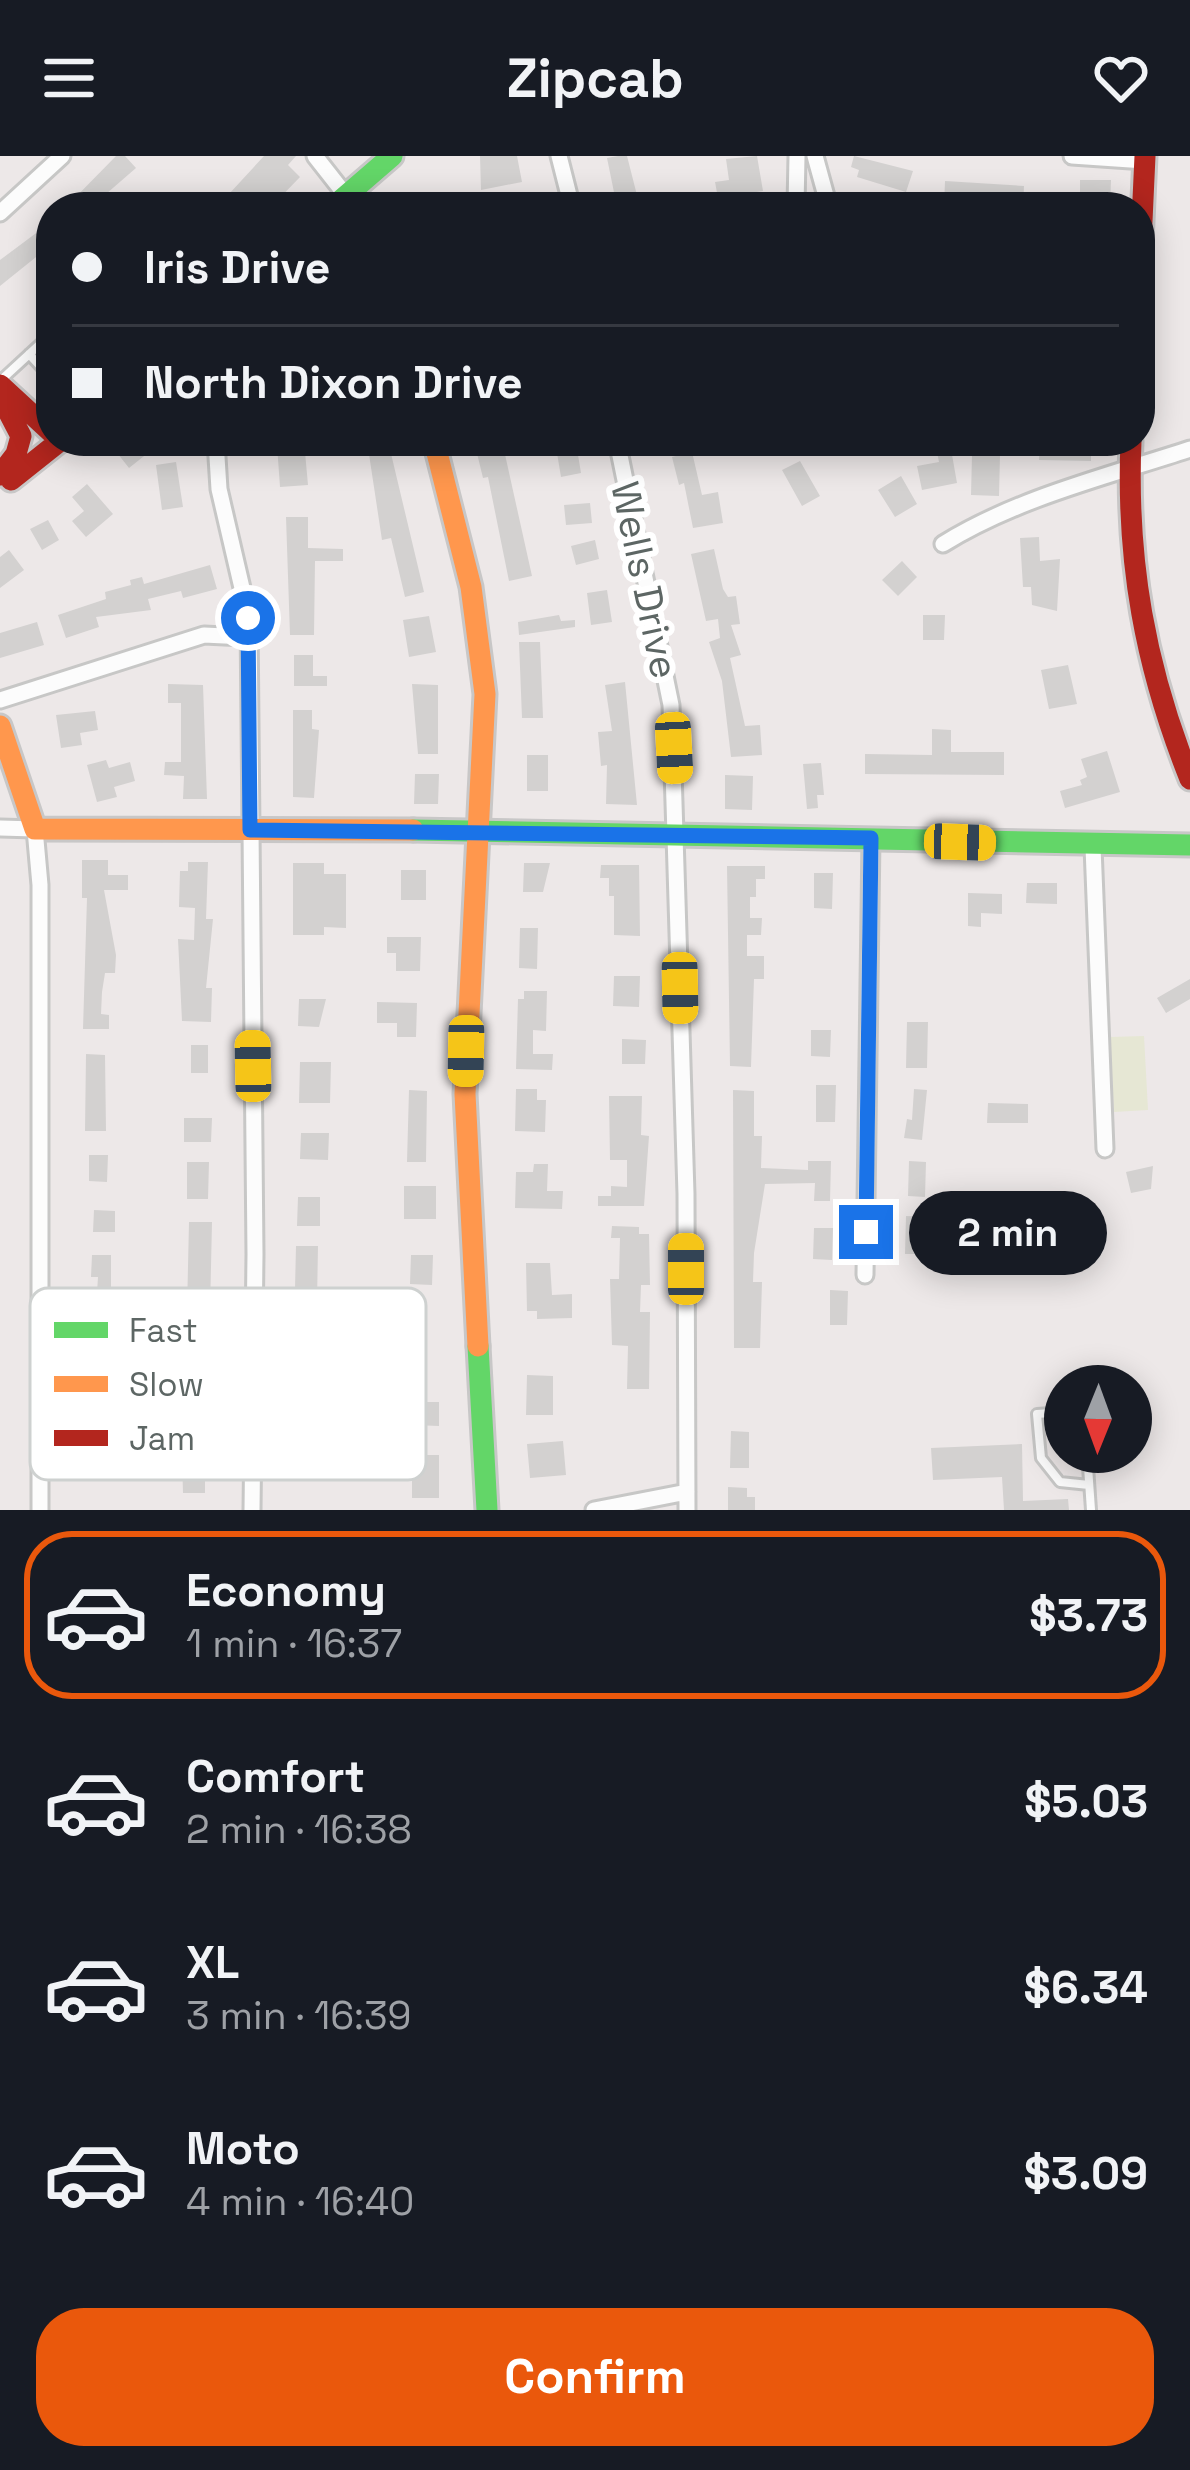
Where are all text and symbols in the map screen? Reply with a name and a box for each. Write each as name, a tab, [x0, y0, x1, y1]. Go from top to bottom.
text: Zipcab	[506, 44, 684, 113]
icon: menu	[36, 45, 102, 111]
icon: heart	[1088, 45, 1154, 111]
text: Iris Drive	[144, 239, 330, 296]
text: North Dixon Drive	[144, 354, 523, 411]
street label: Wells Drive	[600, 477, 690, 683]
route start	[221, 591, 275, 645]
car	[654, 711, 694, 785]
car	[923, 823, 997, 861]
car	[661, 952, 699, 1024]
car	[447, 1015, 485, 1087]
car	[234, 1030, 272, 1102]
callout: 2 min	[908, 1190, 1106, 1274]
route end	[839, 1205, 893, 1259]
text: 2 min	[958, 1208, 1058, 1257]
car	[668, 1233, 704, 1305]
legend	[30, 1288, 426, 1480]
text: Fast	[129, 1310, 198, 1352]
text: Slow	[129, 1364, 204, 1406]
north arrow	[1044, 1365, 1152, 1473]
map controls	[1044, 1365, 1152, 1473]
text: Jam	[129, 1418, 195, 1460]
icon: car	[42, 1561, 150, 1669]
text: Economy	[186, 1562, 386, 1619]
text: $3.73	[1029, 1587, 1148, 1644]
text: 1 min · 16:37	[186, 1619, 402, 1668]
icon: car	[42, 1747, 150, 1855]
text: Comfort	[186, 1748, 365, 1805]
text: $5.03	[1024, 1773, 1148, 1830]
text: 2 min · 16:38	[186, 1805, 412, 1854]
icon: car	[42, 1933, 150, 2041]
text: XL	[186, 1934, 239, 1991]
text: $6.34	[1024, 1959, 1148, 2016]
text: 3 min · 16:39	[186, 1991, 411, 2040]
icon: car	[42, 2119, 150, 2227]
text: Moto	[186, 2120, 300, 2177]
text: $3.09	[1024, 2145, 1148, 2202]
text: 4 min · 16:40	[186, 2177, 414, 2226]
button: Confirm	[36, 2308, 1154, 2446]

